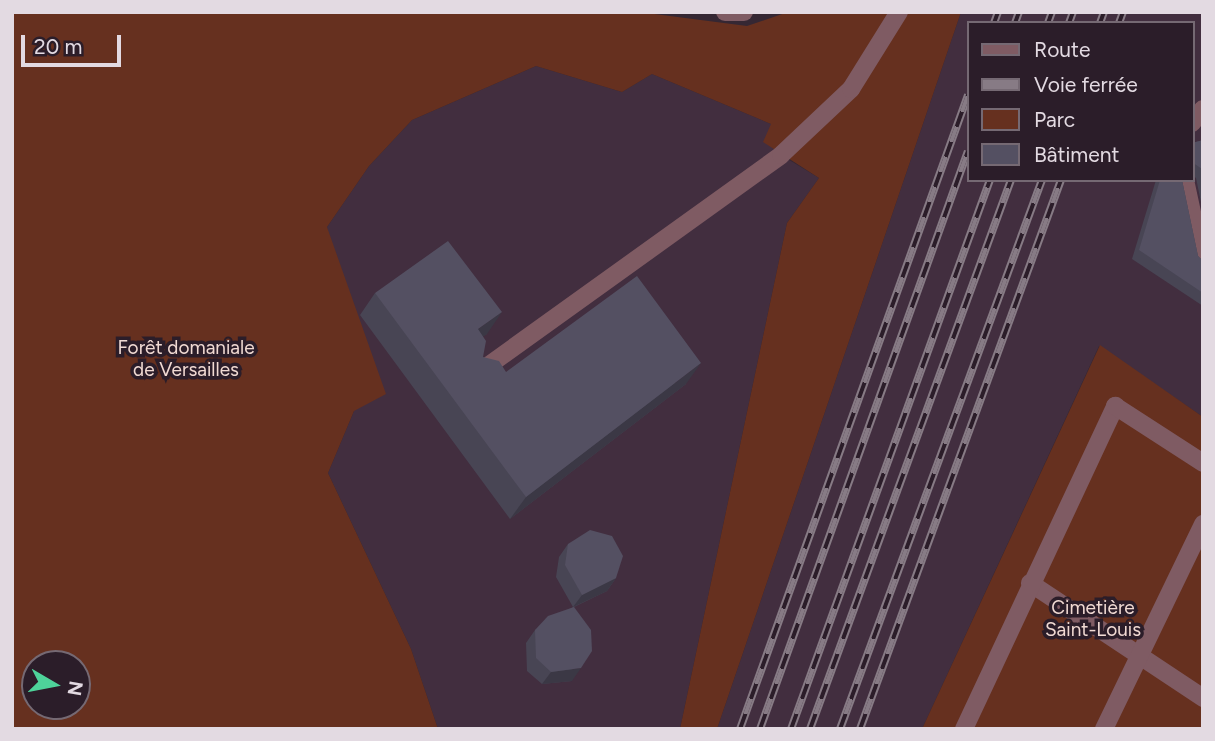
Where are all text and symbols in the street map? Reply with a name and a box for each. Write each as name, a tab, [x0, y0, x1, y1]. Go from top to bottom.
scale bar	[24, 21, 124, 65]
legend	[967, 21, 1194, 182]
text: 20 m	[34, 34, 82, 59]
text: Route	[1034, 37, 1090, 62]
text: Voie ferrée	[1034, 72, 1138, 97]
text: Parc	[1034, 107, 1075, 132]
text: Bâtiment	[1034, 142, 1119, 167]
park label: Forêt domaniale de Versailles	[117, 337, 255, 381]
park label: Cimetière Saint-Louis	[1045, 597, 1141, 641]
north arrow	[21, 650, 91, 720]
text: N	[63, 679, 88, 698]

